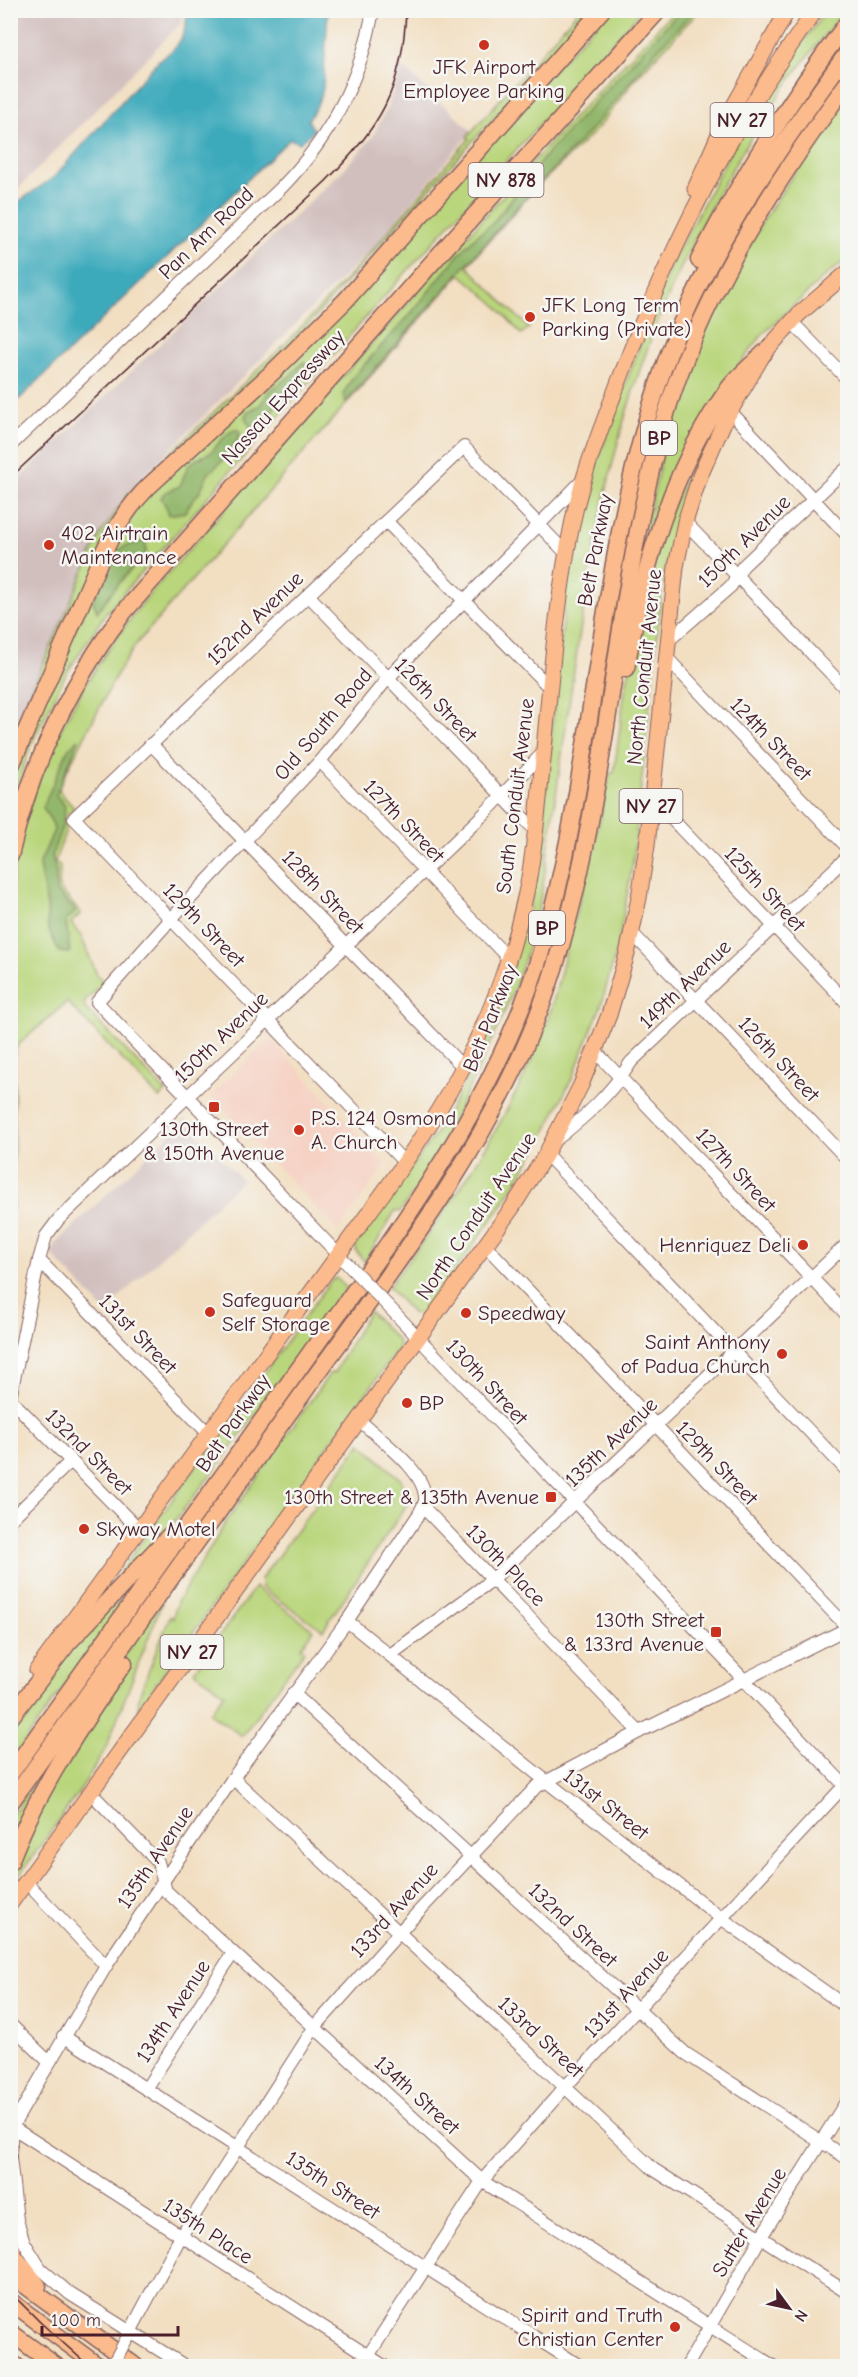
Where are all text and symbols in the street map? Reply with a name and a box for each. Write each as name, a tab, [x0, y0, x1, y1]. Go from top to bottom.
marker: JFK Airport Employee Parking	[477, 38, 491, 52]
place label: JFK Airport Employee Parking	[403, 55, 565, 103]
road number: NY 27	[710, 103, 774, 137]
road number: NY 878	[468, 163, 544, 197]
street label: Pan Am Road	[154, 182, 258, 284]
place label: JFK Long Term Parking (Private)	[542, 293, 691, 341]
marker: JFK Long Term Parking (Private)	[523, 310, 537, 324]
street label: Nassau Expressway	[216, 324, 350, 469]
road number: BP	[641, 421, 677, 455]
street label: 150th Avenue	[693, 490, 795, 592]
street label: Belt Parkway	[572, 491, 618, 608]
place label: 402 Airtrain Maintenance	[61, 521, 176, 569]
marker: 402 Airtrain Maintenance	[42, 538, 56, 552]
street label: 152nd Avenue	[202, 566, 308, 670]
street label: North Conduit Avenue	[622, 568, 666, 766]
street label: 126th Street	[390, 653, 483, 748]
street label: Old South Road	[269, 663, 377, 785]
street label: 124th Street	[725, 692, 817, 786]
street label: South Conduit Avenue	[491, 697, 539, 895]
street label: 127th Street	[359, 775, 450, 868]
road number: NY 27	[620, 789, 682, 823]
street label: 125th Street	[720, 841, 811, 937]
street label: 128th Street	[277, 845, 369, 940]
street label: 129th Street	[158, 878, 251, 973]
road number: BP	[529, 911, 565, 945]
street label: 149th Avenue	[634, 934, 736, 1034]
street label: Belt Parkway	[458, 960, 523, 1075]
street label: 150th Avenue	[169, 986, 273, 1088]
street label: 126th Street	[734, 1011, 825, 1107]
marker: 130th Street & 150th Avenue	[207, 1100, 221, 1114]
place label: P.S. 124 Osmond A. Church	[311, 1106, 456, 1154]
place label: 130th Street & 150th Avenue	[143, 1117, 285, 1165]
marker: P.S. 124 Osmond A. Church	[292, 1123, 306, 1137]
street label: 127th Street	[691, 1123, 782, 1218]
street label: North Conduit Avenue	[411, 1128, 541, 1304]
place label: Henriquez Deli	[659, 1233, 791, 1257]
marker: Henriquez Deli	[796, 1238, 810, 1252]
place label: Safeguard Self Storage	[222, 1288, 330, 1336]
street label: 131st Street	[94, 1289, 183, 1380]
place label: Speedway	[478, 1301, 566, 1325]
marker: Safeguard Self Storage	[203, 1305, 217, 1319]
marker: Speedway	[459, 1306, 473, 1320]
place label: Saint Anthony of Padua Church	[621, 1330, 771, 1378]
street label: 130th Street	[441, 1334, 533, 1431]
marker: Saint Anthony of Padua Church	[775, 1347, 789, 1361]
street label: Belt Parkway	[191, 1369, 276, 1476]
place label: BP	[419, 1391, 444, 1415]
street label: 135th Avenue	[560, 1392, 662, 1492]
marker: BP	[400, 1396, 414, 1410]
street label: 132nd Street	[41, 1404, 138, 1501]
street label: 129th Street	[671, 1416, 764, 1511]
place label: 130th Street & 135th Avenue	[284, 1485, 539, 1509]
marker: 130th Street & 135th Avenue	[544, 1490, 558, 1504]
place label: Skyway Motel	[96, 1517, 216, 1541]
street label: 130th Place	[461, 1519, 551, 1611]
marker: Skyway Motel	[77, 1522, 91, 1536]
place label: 130th Street & 133rd Avenue	[564, 1608, 705, 1656]
marker: 130th Street & 133rd Avenue	[709, 1625, 723, 1639]
road number: NY 27	[160, 1635, 224, 1669]
street label: 131st Street	[559, 1763, 654, 1845]
street label: 135th Avenue	[112, 1801, 198, 1913]
street label: 133rd Avenue	[345, 1858, 443, 1962]
street label: 132nd Street	[524, 1878, 623, 1973]
street label: 131st Avenue	[579, 1944, 673, 2042]
street label: 134th Avenue	[131, 1955, 215, 2067]
street label: 133rd Street	[493, 1991, 589, 2083]
street label: 134th Street	[370, 2051, 465, 2140]
street label: 135th Street	[282, 2146, 385, 2225]
street label: Sutter Avenue	[707, 2163, 791, 2281]
street label: 135th Place	[159, 2193, 257, 2269]
north arrow	[759, 2278, 819, 2338]
scale bar	[42, 2299, 178, 2337]
place label: Spirit and Truth Christian Center	[517, 2303, 664, 2351]
text: N	[790, 2306, 811, 2325]
text: 100 m	[51, 2310, 101, 2331]
marker: Spirit and Truth Christian Center	[668, 2320, 682, 2334]

